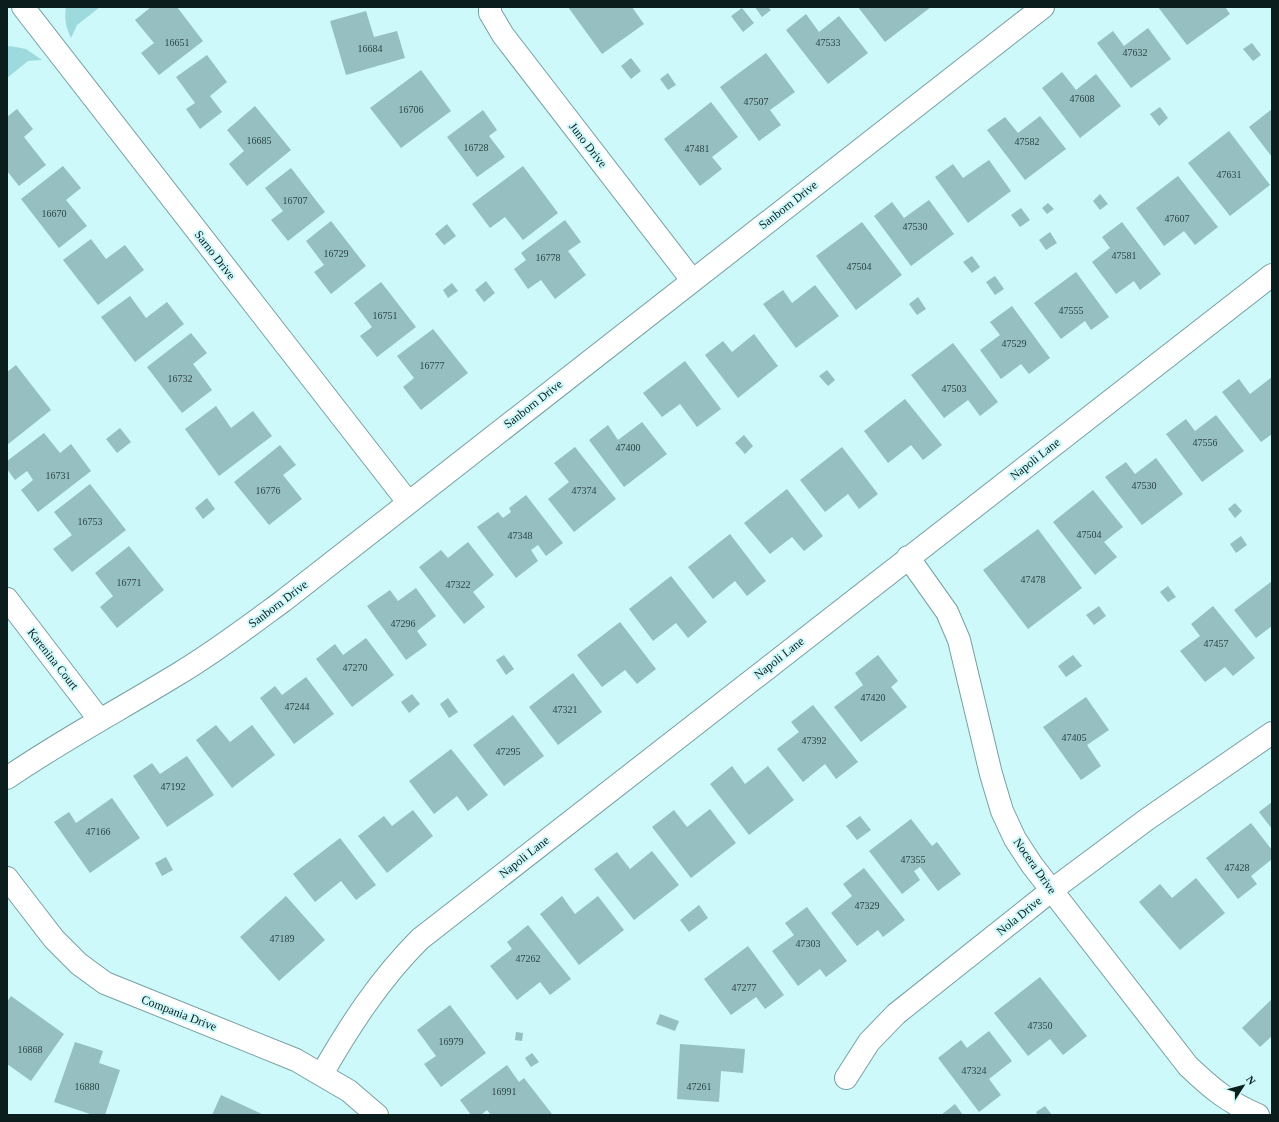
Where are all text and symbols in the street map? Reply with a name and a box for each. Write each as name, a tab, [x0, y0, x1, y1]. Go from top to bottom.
house number: 16651	[165, 37, 190, 48]
house number: 47533	[816, 37, 841, 48]
house number: 16684	[358, 43, 383, 54]
house number: 47632	[1123, 47, 1148, 58]
house number: 47608	[1070, 93, 1095, 104]
house number: 47507	[744, 96, 769, 107]
house number: 16706	[399, 104, 424, 115]
street label: Juno Drive	[566, 120, 610, 170]
house number: 16685	[247, 135, 272, 146]
house number: 47582	[1015, 136, 1040, 147]
house number: 16728	[464, 142, 489, 153]
house number: 47481	[685, 143, 710, 154]
house number: 47631	[1217, 169, 1242, 180]
street label: Sanborn Drive	[756, 178, 820, 232]
house number: 16707	[283, 195, 308, 206]
house number: 16670	[42, 208, 67, 219]
house number: 47607	[1165, 213, 1190, 224]
house number: 47530	[903, 221, 928, 232]
street label: Sarno Drive	[192, 228, 238, 282]
house number: 16729	[324, 248, 349, 259]
house number: 47581	[1112, 250, 1137, 261]
house number: 16778	[536, 252, 561, 263]
house number: 47504	[847, 261, 872, 272]
house number: 47555	[1059, 305, 1084, 316]
house number: 16751	[373, 310, 398, 321]
house number: 47529	[1002, 338, 1027, 349]
house number: 16777	[420, 360, 445, 371]
house number: 16732	[168, 373, 193, 384]
street label: Sanborn Drive	[501, 377, 565, 431]
house number: 47503	[942, 383, 967, 394]
street label: Napoli Lane	[1007, 435, 1063, 483]
house number: 47556	[1193, 437, 1218, 448]
house number: 47400	[616, 442, 641, 453]
house number: 16731	[46, 470, 71, 481]
house number: 47530	[1132, 480, 1157, 491]
house number: 16776	[256, 485, 281, 496]
house number: 47374	[572, 485, 597, 496]
house number: 16753	[78, 516, 103, 527]
house number: 47504	[1077, 529, 1102, 540]
house number: 47348	[508, 530, 533, 541]
house number: 47478	[1021, 574, 1046, 585]
house number: 16771	[117, 577, 142, 588]
street label: Sanborn Drive	[246, 577, 310, 631]
house number: 47322	[446, 579, 471, 590]
house number: 47296	[391, 618, 416, 629]
street label: Karenina Court	[25, 625, 82, 693]
street label: Napoli Lane	[751, 634, 807, 682]
house number: 47457	[1204, 638, 1229, 649]
house number: 47270	[343, 662, 368, 673]
house number: 47420	[861, 692, 886, 703]
house number: 47244	[285, 701, 310, 712]
house number: 47321	[553, 704, 578, 715]
house number: 47405	[1062, 732, 1087, 743]
house number: 47392	[802, 735, 827, 746]
house number: 47295	[496, 746, 521, 757]
house number: 47192	[161, 781, 186, 792]
house number: 47166	[86, 826, 111, 837]
street label: Napoli Lane	[496, 833, 552, 881]
street label: Nocera Drive	[1011, 835, 1059, 897]
house number: 47355	[901, 854, 926, 865]
house number: 47428	[1225, 862, 1250, 873]
street label: Nola Drive	[994, 894, 1044, 938]
house number: 47329	[855, 900, 880, 911]
house number: 47189	[270, 933, 295, 944]
house number: 47303	[796, 938, 821, 949]
house number: 47262	[516, 953, 541, 964]
house number: 47277	[732, 982, 757, 993]
street label: Compania Drive	[139, 992, 219, 1034]
house number: 47350	[1028, 1020, 1053, 1031]
house number: 16979	[439, 1036, 464, 1047]
house number: 16868	[18, 1044, 43, 1055]
house number: 47324	[962, 1065, 987, 1076]
north arrow	[1223, 1066, 1263, 1106]
text: N	[1244, 1073, 1258, 1087]
house number: 16880	[75, 1081, 100, 1092]
house number: 47261	[687, 1081, 712, 1092]
house number: 16991	[492, 1086, 517, 1097]

